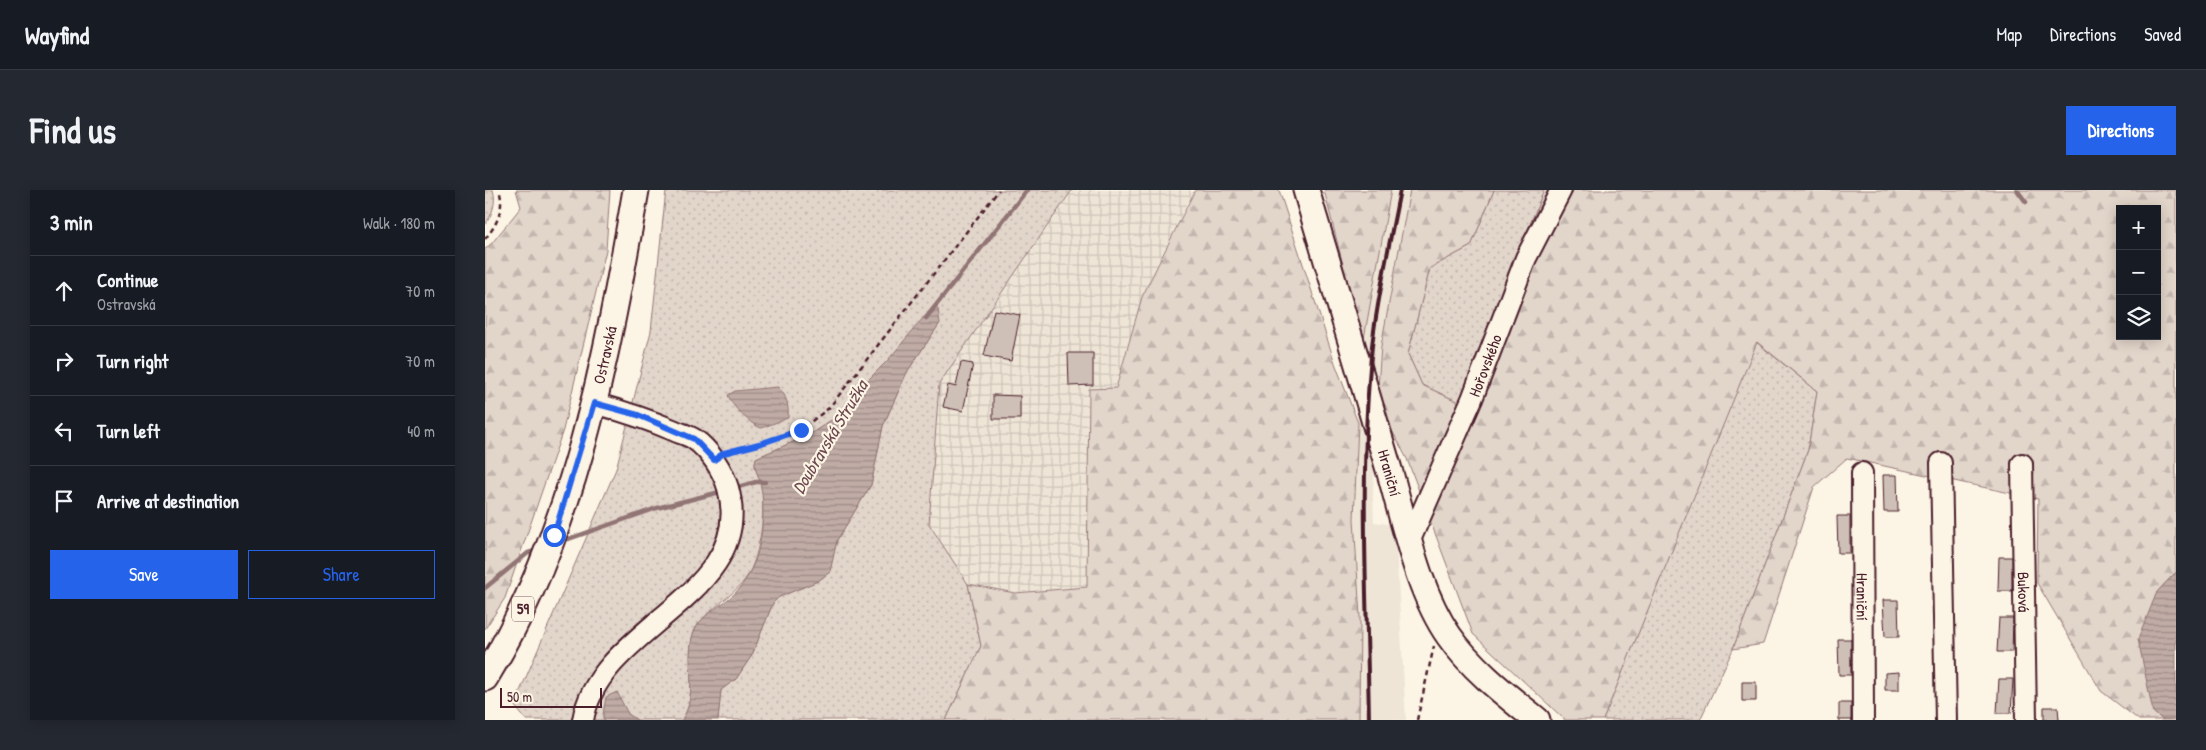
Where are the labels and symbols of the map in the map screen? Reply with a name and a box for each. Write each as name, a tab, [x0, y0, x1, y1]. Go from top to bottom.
street label: Ostravská	[588, 324, 622, 386]
street label: Hořovského	[1463, 330, 1507, 400]
water label: Doubravská Stružka	[786, 374, 874, 498]
route end	[790, 419, 813, 442]
street label: Hraniční	[1373, 447, 1407, 499]
route start	[543, 524, 566, 547]
street label: Buková	[2013, 572, 2035, 612]
street label: Hraniční	[1851, 573, 1874, 621]
road number: 59	[512, 596, 534, 622]
scale bar	[500, 685, 603, 708]

